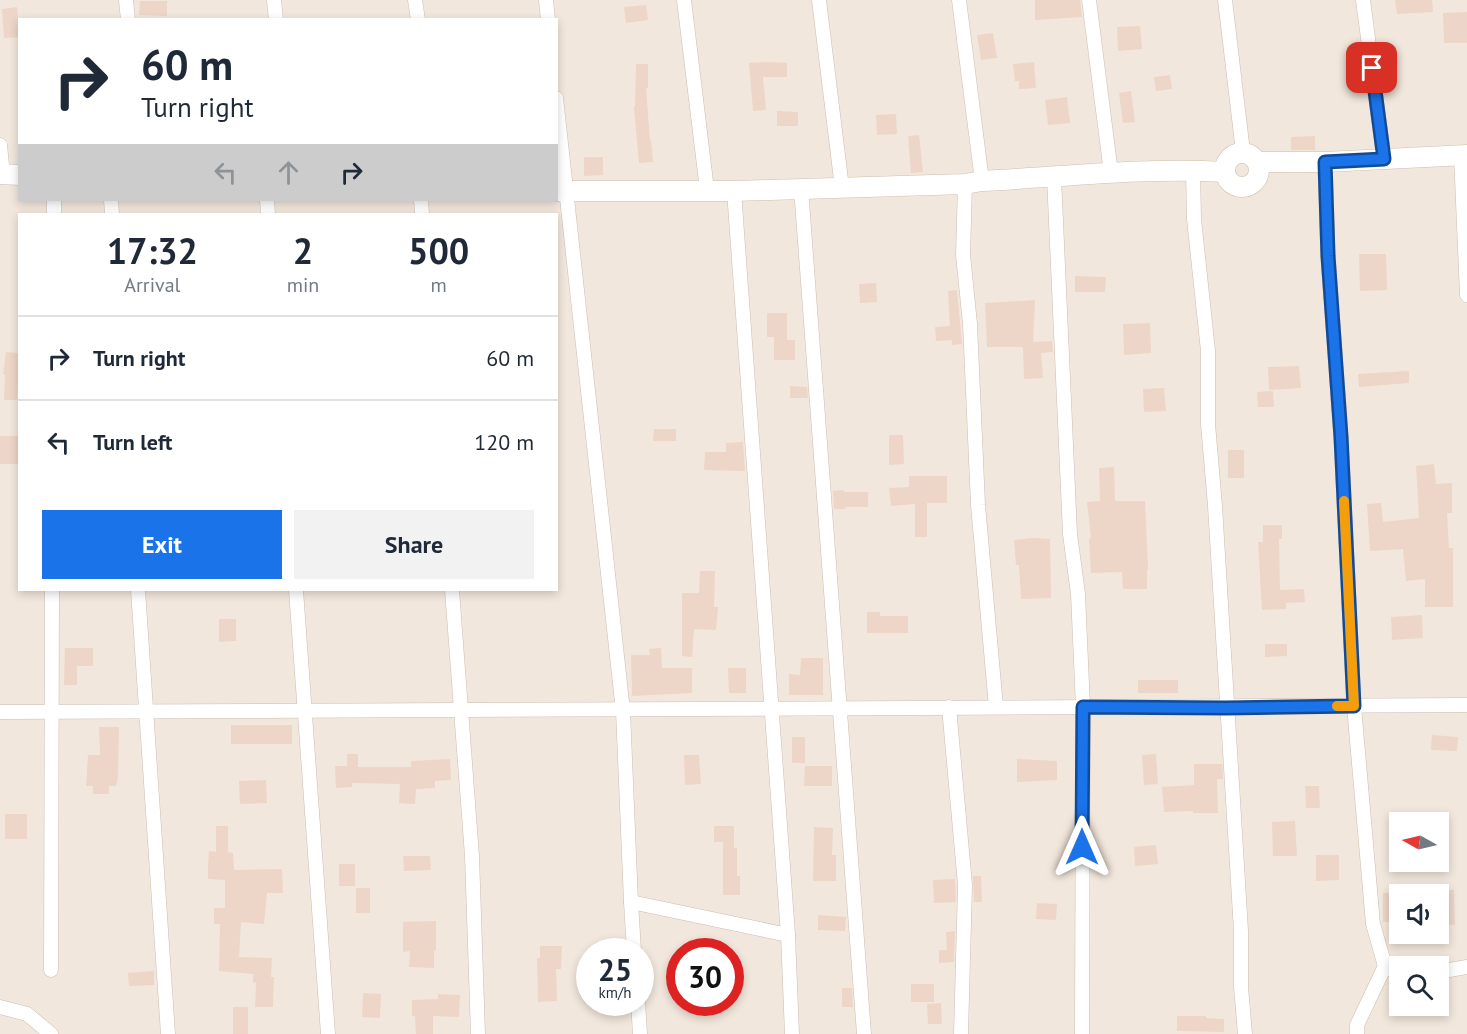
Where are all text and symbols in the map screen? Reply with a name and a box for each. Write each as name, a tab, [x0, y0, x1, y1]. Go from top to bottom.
text: 60 m	[141, 37, 233, 92]
icon: right	[42, 42, 120, 120]
pin	[1346, 42, 1397, 93]
icon: arrive	[1355, 51, 1388, 84]
text: Turn right	[141, 90, 254, 124]
icon: left	[209, 156, 242, 189]
icon: ahead	[272, 156, 305, 189]
icon: right	[335, 156, 368, 189]
text: 17:32	[107, 227, 198, 274]
text: 2	[293, 227, 313, 274]
text: 500	[408, 227, 469, 274]
text: Arrival	[124, 272, 180, 298]
text: min	[287, 272, 319, 298]
text: m	[431, 272, 447, 298]
icon: right	[42, 342, 75, 375]
text: Turn right	[93, 344, 185, 372]
text: 60 m	[486, 344, 534, 372]
icon: left	[42, 426, 75, 459]
text: Turn left	[93, 428, 173, 456]
text: 120 m	[474, 428, 534, 456]
button: Exit	[42, 510, 282, 579]
button: Share	[294, 510, 534, 579]
north arrow	[1389, 812, 1449, 872]
map controls	[1389, 812, 1449, 1016]
position arrow	[1050, 815, 1114, 879]
button: sound	[1389, 884, 1449, 944]
speed limit sign: 30	[666, 938, 744, 1016]
text: 25	[598, 950, 632, 989]
button: search	[1389, 956, 1449, 1016]
text: km/h	[599, 983, 631, 1002]

